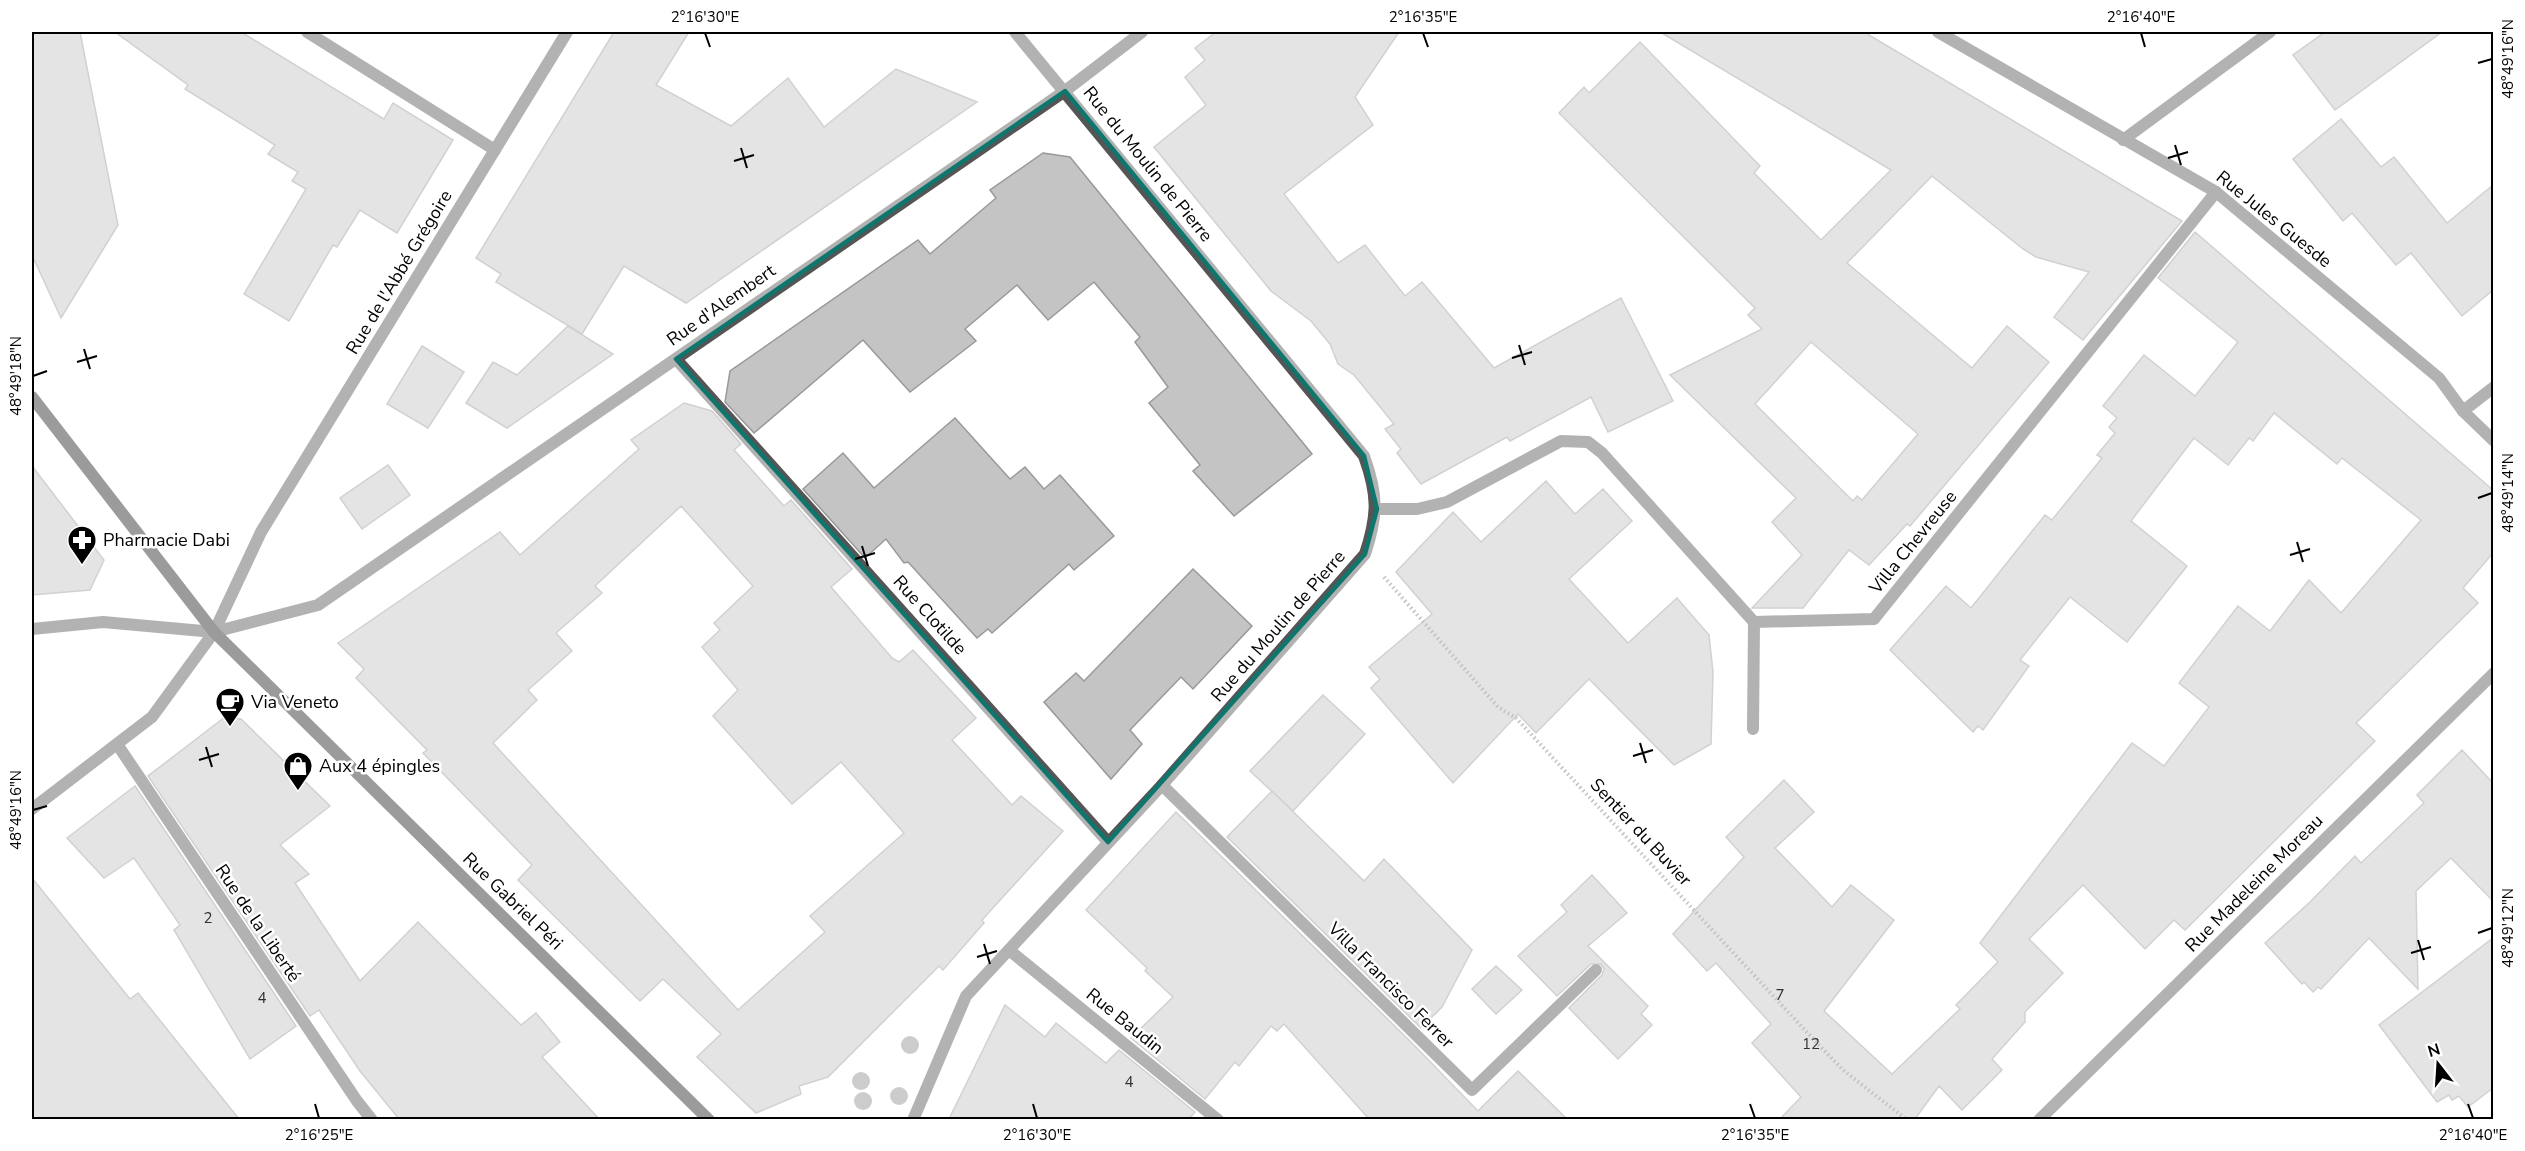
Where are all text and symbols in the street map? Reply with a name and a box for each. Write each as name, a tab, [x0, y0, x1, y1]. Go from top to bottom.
text: 2°16'30"E	[671, 7, 739, 27]
text: 2°16'35"E	[1389, 7, 1457, 27]
text: 2°16'40"E	[2107, 7, 2175, 27]
text: 48°49'16"N	[2498, 19, 2518, 99]
street label: Rue du Moulin de Pierre	[1078, 81, 1218, 247]
street label: Rue Jules Guesde	[2211, 165, 2337, 273]
street label: Rue de l'Abbé Grégoire	[340, 185, 458, 359]
street label: Rue d'Alembert	[662, 258, 781, 351]
text: 48°49'18"N	[6, 336, 26, 416]
text: 48°49'14"N	[2498, 453, 2518, 533]
street label: Villa Chevreuse	[1863, 485, 1962, 600]
pharmacy icon: Pharmacie Dabi	[66, 524, 98, 566]
place label: Pharmacie Dabi	[103, 528, 230, 552]
street label: Rue du Moulin de Pierre	[1205, 545, 1351, 707]
street label: Rue Clotilde	[888, 570, 972, 660]
cafe icon: Via Veneto	[214, 686, 246, 728]
place label: Via Veneto	[250, 690, 339, 714]
shop icon: Aux 4 épingles	[282, 750, 314, 792]
place label: Aux 4 épingles	[319, 754, 440, 778]
text: 48°49'16"N	[6, 770, 26, 850]
street label: Sentier du Buvier	[1585, 773, 1698, 891]
street label: Rue Madeleine Moreau	[2180, 809, 2328, 957]
street label: Rue Gabriel Péri	[458, 847, 568, 955]
street label: Rue de la Liberté	[210, 859, 306, 987]
text: 48°49'12"N	[2498, 888, 2518, 968]
house number: 2	[203, 908, 213, 928]
street label: Villa Francisco Ferrer	[1322, 916, 1460, 1054]
street label: Rue Baudin	[1081, 982, 1169, 1060]
house number: 7	[1775, 985, 1785, 1005]
house number: 4	[257, 988, 267, 1008]
house number: 12	[1802, 1034, 1820, 1054]
north arrow	[2408, 1034, 2468, 1094]
text: N	[2425, 1038, 2443, 1063]
house number: 4	[1124, 1072, 1134, 1092]
text: 2°16'25"E	[285, 1125, 353, 1145]
text: 2°16'30"E	[1003, 1125, 1071, 1145]
text: 2°16'35"E	[1721, 1125, 1789, 1145]
text: 2°16'40"E	[2439, 1125, 2507, 1145]

